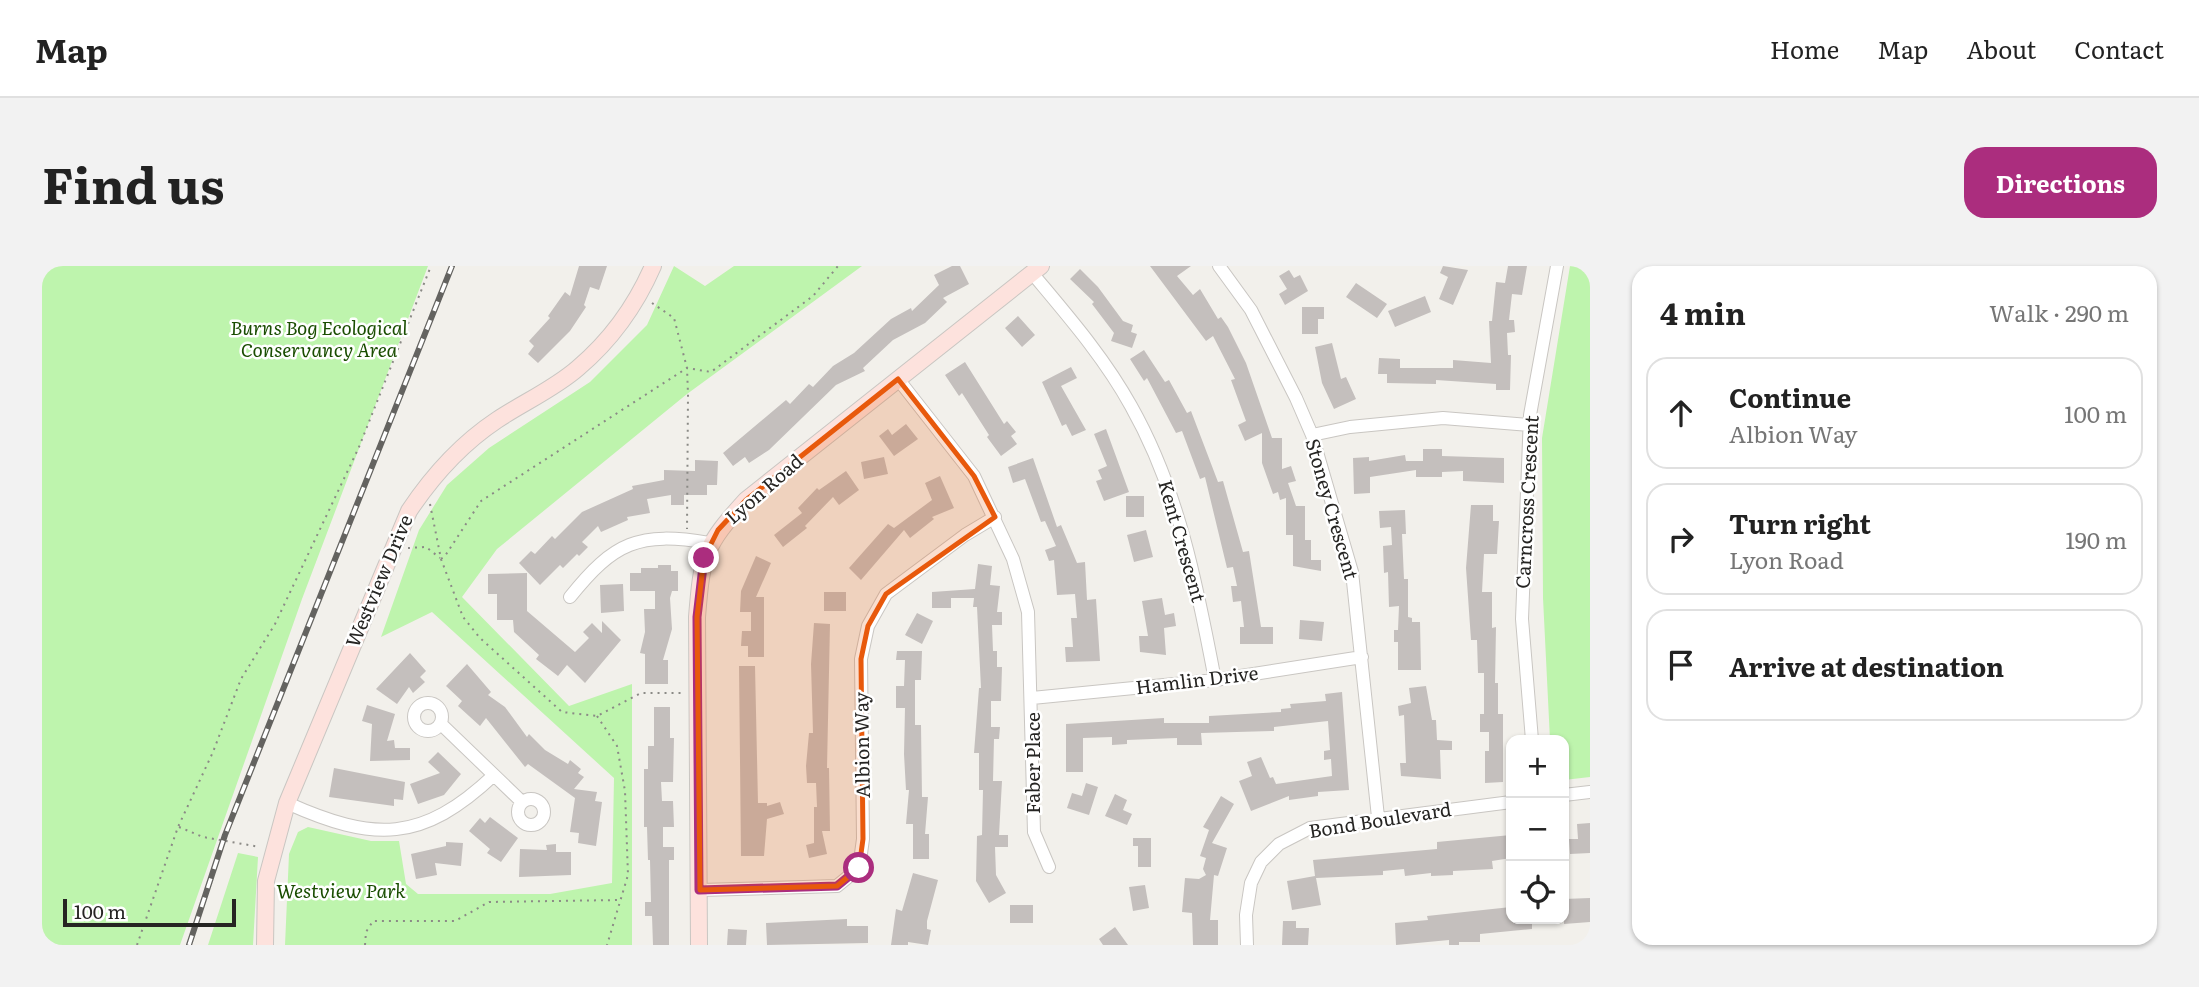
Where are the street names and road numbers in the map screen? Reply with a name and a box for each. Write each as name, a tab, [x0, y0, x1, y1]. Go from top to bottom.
street label: Carncross Crescent	[1507, 414, 1545, 589]
street label: Stoney Crescent	[1299, 435, 1367, 583]
street label: Lyon Road	[718, 446, 809, 530]
street label: Kent Crescent	[1152, 476, 1214, 605]
street label: Westview Drive	[337, 510, 419, 651]
street label: Hamlin Drive	[1134, 658, 1260, 700]
street label: Albion Way	[846, 692, 876, 798]
street label: Faber Place	[1018, 712, 1046, 814]
street label: Bond Boulevard	[1306, 794, 1454, 844]

